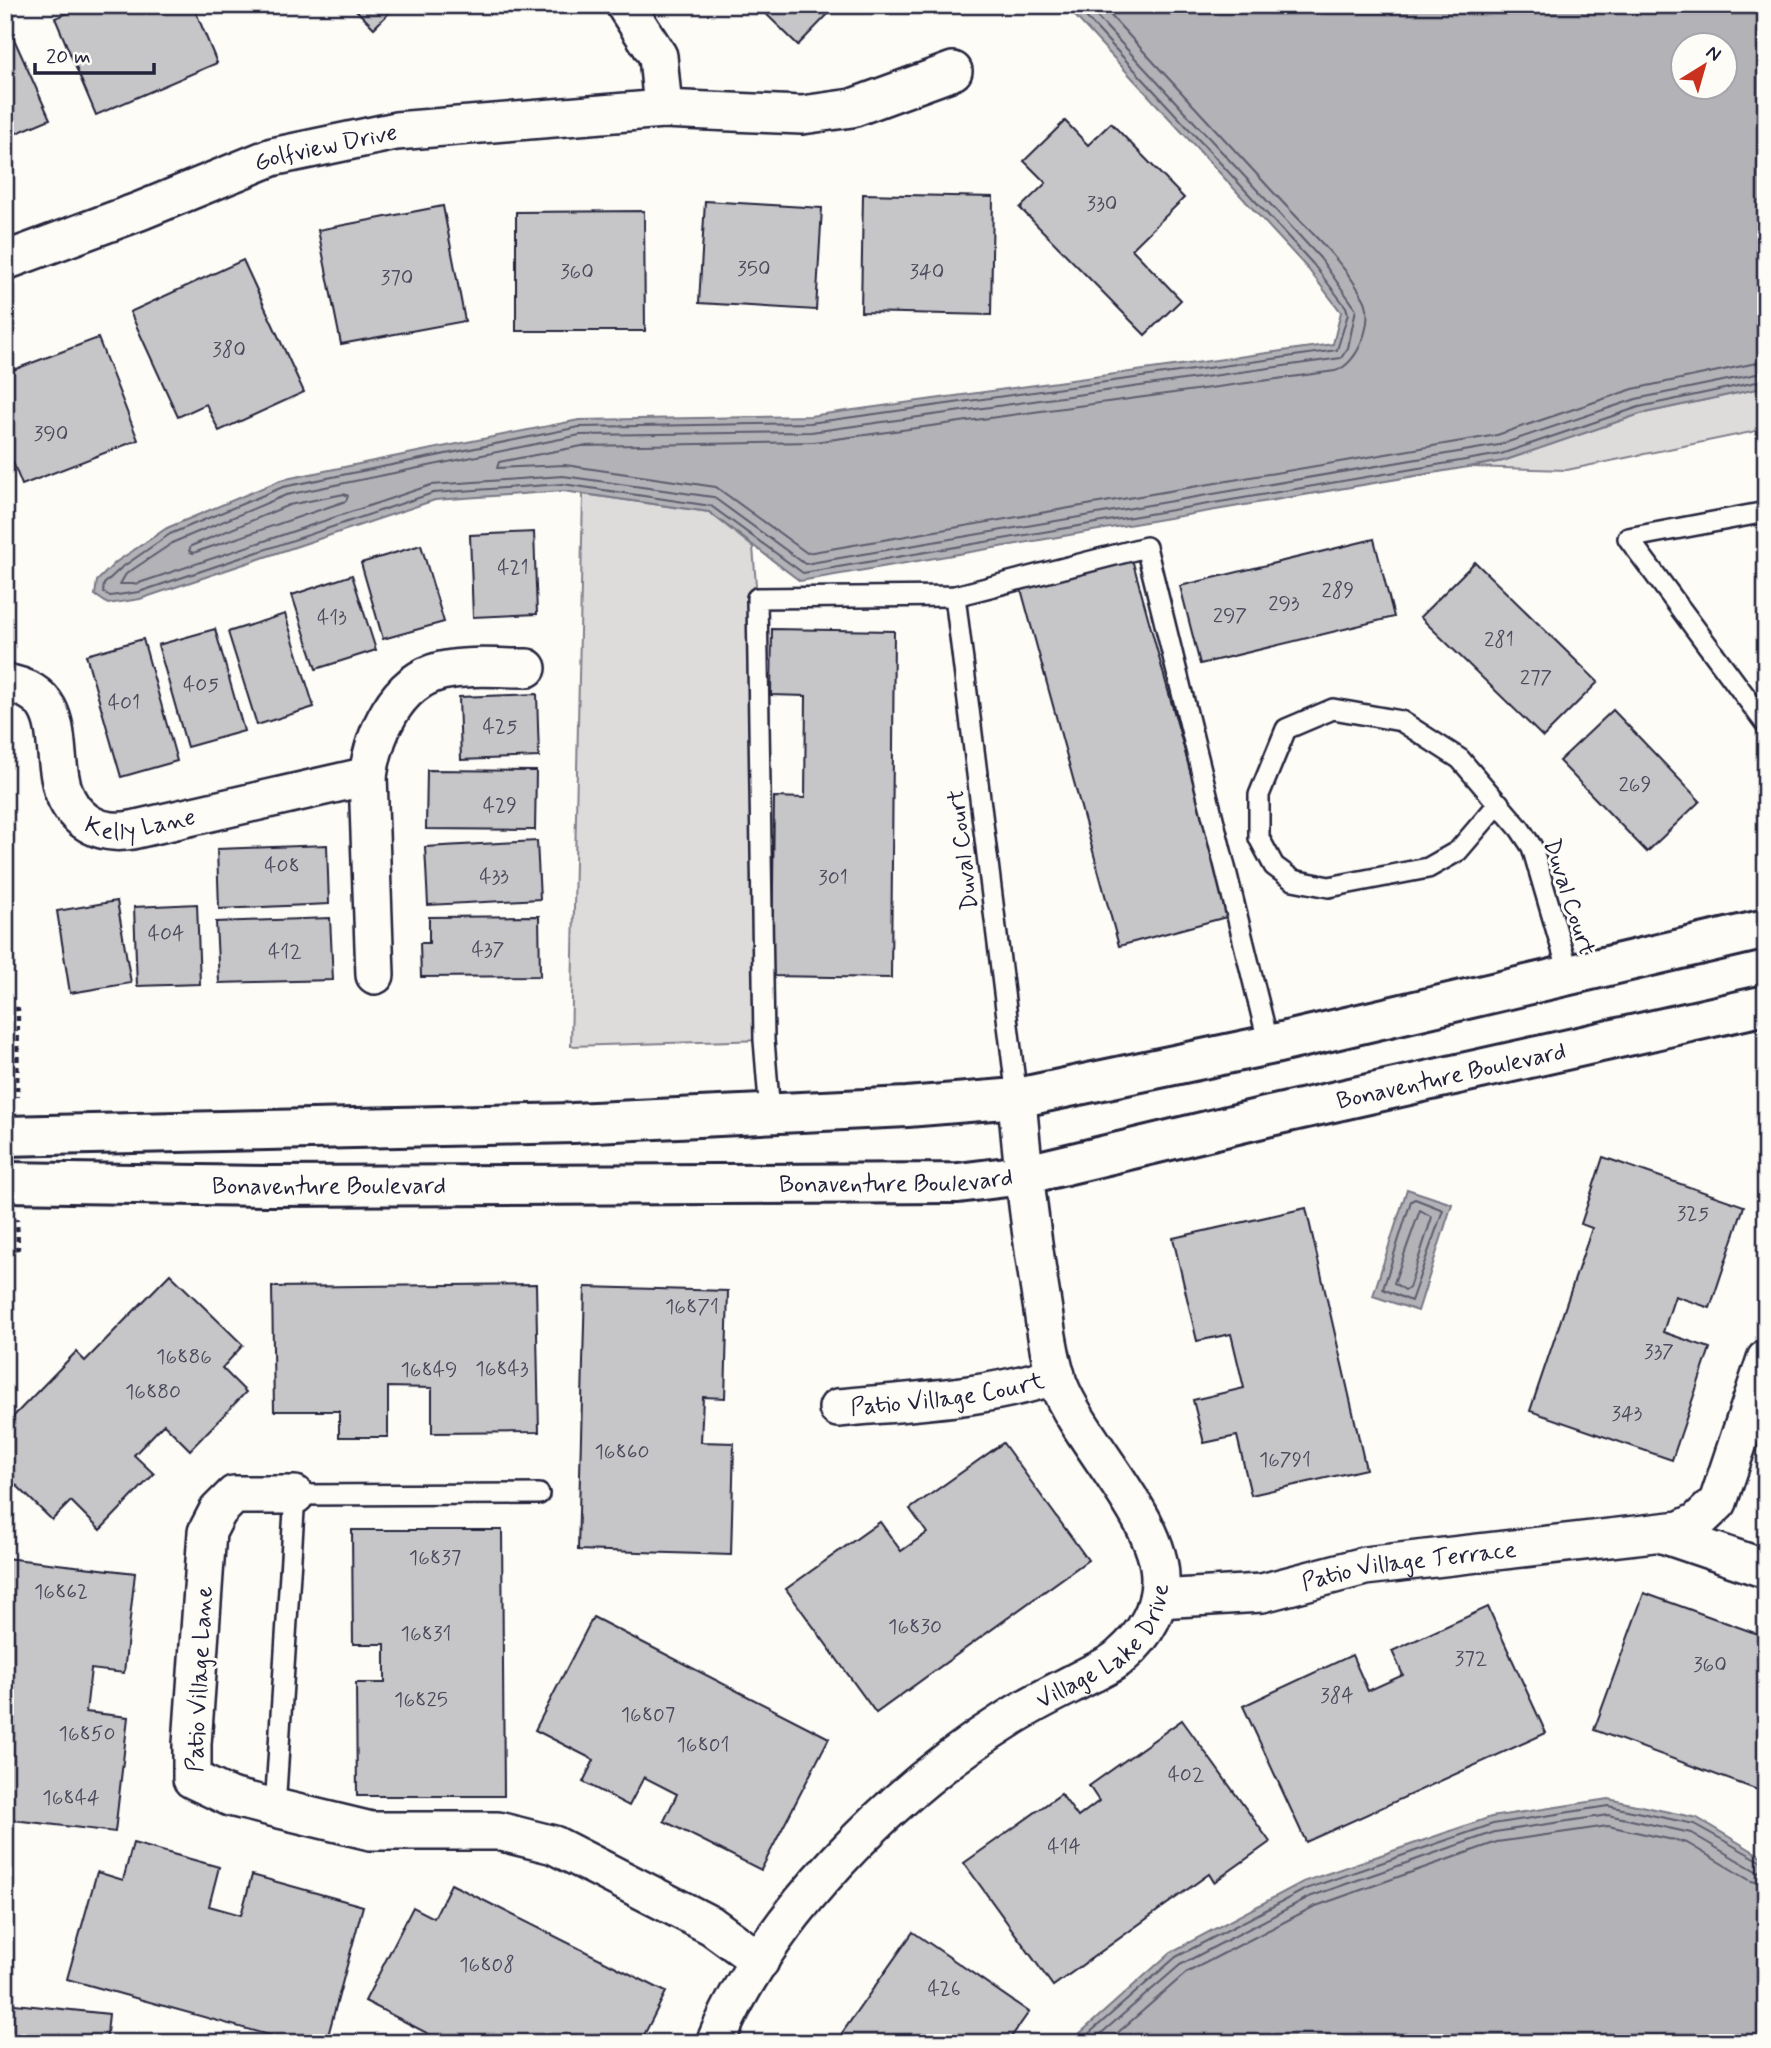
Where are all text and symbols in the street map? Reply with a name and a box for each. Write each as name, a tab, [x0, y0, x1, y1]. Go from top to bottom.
scale bar	[35, 32, 154, 76]
north arrow	[1670, 32, 1740, 102]
text: N	[1701, 40, 1726, 67]
text: 20 m	[46, 43, 91, 71]
street label: Golfview Drive	[249, 117, 400, 180]
house number: 330	[1087, 190, 1118, 218]
house number: 350	[737, 255, 771, 283]
house number: 360	[560, 258, 594, 286]
house number: 340	[910, 258, 944, 286]
house number: 370	[381, 264, 413, 292]
house number: 380	[212, 336, 246, 364]
house number: 390	[34, 420, 68, 448]
house number: 421	[497, 554, 529, 582]
house number: 289	[1322, 577, 1354, 605]
house number: 293	[1268, 590, 1300, 618]
house number: 297	[1213, 602, 1247, 630]
house number: 413	[317, 604, 347, 632]
house number: 281	[1484, 626, 1514, 654]
house number: 277	[1520, 664, 1552, 692]
house number: 405	[183, 671, 219, 699]
house number: 401	[108, 689, 140, 717]
house number: 425	[483, 713, 518, 741]
house number: 269	[1619, 771, 1651, 799]
street label: Duval Court	[941, 788, 986, 912]
house number: 429	[483, 792, 517, 820]
street label: Kelly Lane	[79, 802, 199, 848]
street label: Duval Court	[1535, 835, 1602, 960]
house number: 408	[264, 852, 300, 880]
house number: 433	[479, 863, 509, 891]
house number: 301	[818, 864, 848, 892]
house number: 404	[148, 920, 184, 948]
house number: 437	[472, 936, 504, 964]
house number: 412	[268, 938, 302, 966]
street label: Bonaventure Boulevard	[1334, 1036, 1569, 1118]
street label: Bonaventure Boulevard	[779, 1162, 1015, 1201]
street label: Bonaventure Boulevard	[212, 1171, 446, 1203]
house number: 325	[1677, 1200, 1709, 1228]
house number: 16871	[665, 1293, 719, 1321]
house number: 337	[1644, 1338, 1674, 1366]
house number: 16886	[156, 1343, 212, 1371]
house number: 16843	[475, 1355, 529, 1383]
house number: 16849	[400, 1356, 458, 1384]
street label: Patio Village Court	[849, 1366, 1048, 1424]
house number: 16880	[125, 1378, 181, 1406]
house number: 343	[1612, 1400, 1643, 1428]
house number: 16860	[594, 1438, 650, 1466]
house number: 16791	[1259, 1446, 1311, 1474]
street label: Patio Village Terrace	[1298, 1535, 1518, 1599]
house number: 16837	[409, 1544, 461, 1572]
house number: 16862	[34, 1578, 88, 1606]
street label: Village Lake Drive	[1031, 1582, 1177, 1717]
street label: Patio Village Lane	[180, 1585, 221, 1773]
house number: 16830	[888, 1613, 942, 1641]
house number: 16831	[401, 1620, 451, 1648]
house number: 372	[1455, 1645, 1487, 1673]
house number: 360	[1693, 1651, 1727, 1679]
house number: 384	[1320, 1682, 1354, 1710]
house number: 16825	[394, 1686, 448, 1714]
house number: 16807	[621, 1701, 675, 1729]
house number: 16850	[59, 1720, 115, 1748]
house number: 16801	[676, 1731, 730, 1759]
house number: 402	[1168, 1761, 1204, 1789]
house number: 16844	[42, 1784, 100, 1812]
house number: 414	[1047, 1833, 1081, 1861]
house number: 16808	[459, 1951, 515, 1979]
house number: 426	[927, 1975, 961, 2003]

